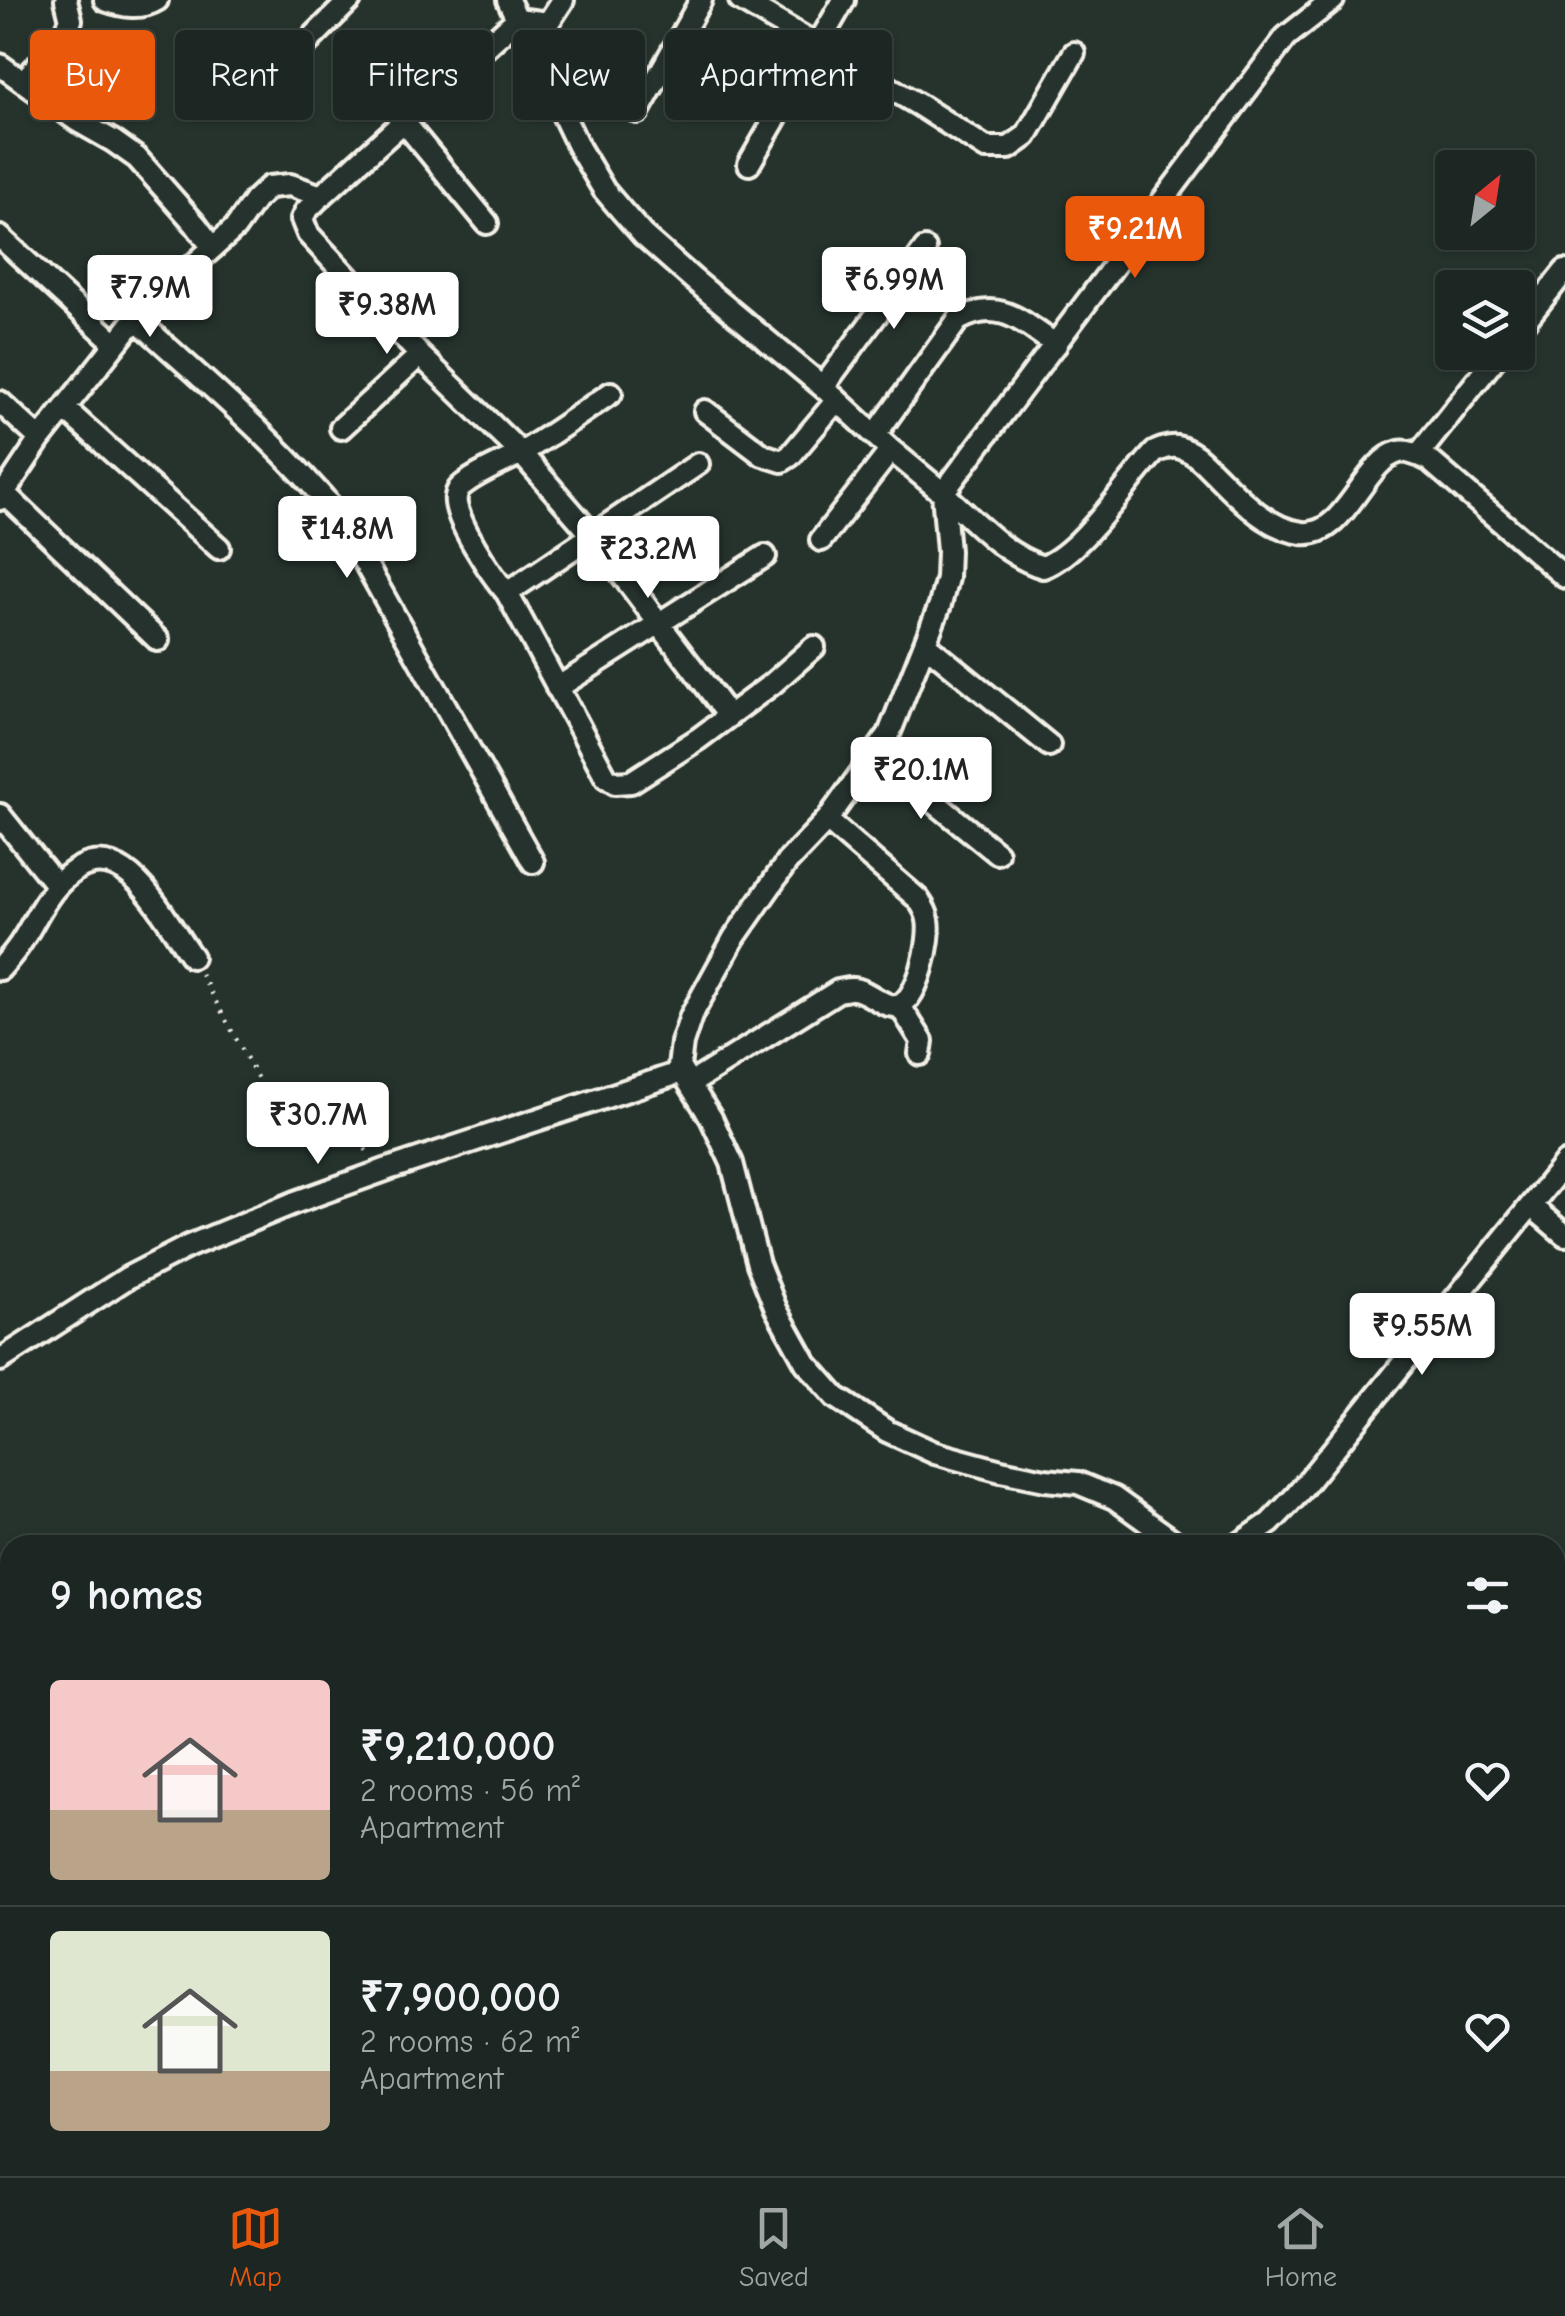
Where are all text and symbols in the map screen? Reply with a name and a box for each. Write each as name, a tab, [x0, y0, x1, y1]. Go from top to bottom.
chip: Buy	[30, 30, 155, 120]
chip: Rent	[175, 30, 313, 120]
chip: Filters	[333, 30, 493, 120]
chip: New	[513, 30, 645, 120]
chip: Apartment	[665, 30, 892, 120]
north arrow	[1435, 150, 1535, 250]
map controls	[1435, 150, 1535, 370]
pin: ₹9.21M	[1054, 196, 1216, 281]
text: ₹9.21M	[1087, 210, 1183, 247]
pin: ₹6.99M	[813, 247, 975, 332]
pin: ₹7.9M	[80, 255, 220, 340]
text: ₹6.99M	[844, 261, 944, 298]
text: ₹7.9M	[109, 269, 191, 306]
button: layers	[1435, 270, 1535, 370]
pin: ₹9.38M	[306, 272, 468, 357]
text: ₹9.38M	[338, 286, 436, 323]
pin: ₹14.8M	[266, 496, 428, 581]
text: ₹14.8M	[300, 510, 394, 547]
pin: ₹23.2M	[567, 516, 729, 601]
text: ₹23.2M	[599, 530, 697, 567]
pin: ₹20.1M	[840, 737, 1002, 822]
text: ₹20.1M	[873, 751, 969, 788]
pin: ₹30.7M	[237, 1082, 399, 1167]
text: ₹30.7M	[269, 1096, 367, 1133]
pin: ₹9.55M	[1341, 1293, 1503, 1378]
text: ₹9.55M	[1372, 1307, 1472, 1344]
icon: filters	[1460, 1568, 1515, 1623]
text: 9 homes	[50, 1571, 203, 1620]
icon: home	[130, 1720, 250, 1840]
text: ₹9,210,000	[360, 1722, 556, 1771]
icon: heart	[1460, 1753, 1515, 1808]
text: 2 rooms · 56 m²	[360, 1772, 580, 1809]
text: Apartment	[360, 1809, 503, 1846]
icon: home	[130, 1971, 250, 2091]
text: ₹7,900,000	[360, 1973, 561, 2022]
icon: heart	[1460, 2004, 1515, 2059]
text: 2 rooms · 62 m²	[360, 2023, 579, 2060]
text: Apartment	[360, 2060, 503, 2097]
tab: Map	[228, 2201, 283, 2293]
tab: Saved	[739, 2201, 809, 2293]
tab: Home	[1265, 2201, 1337, 2293]

